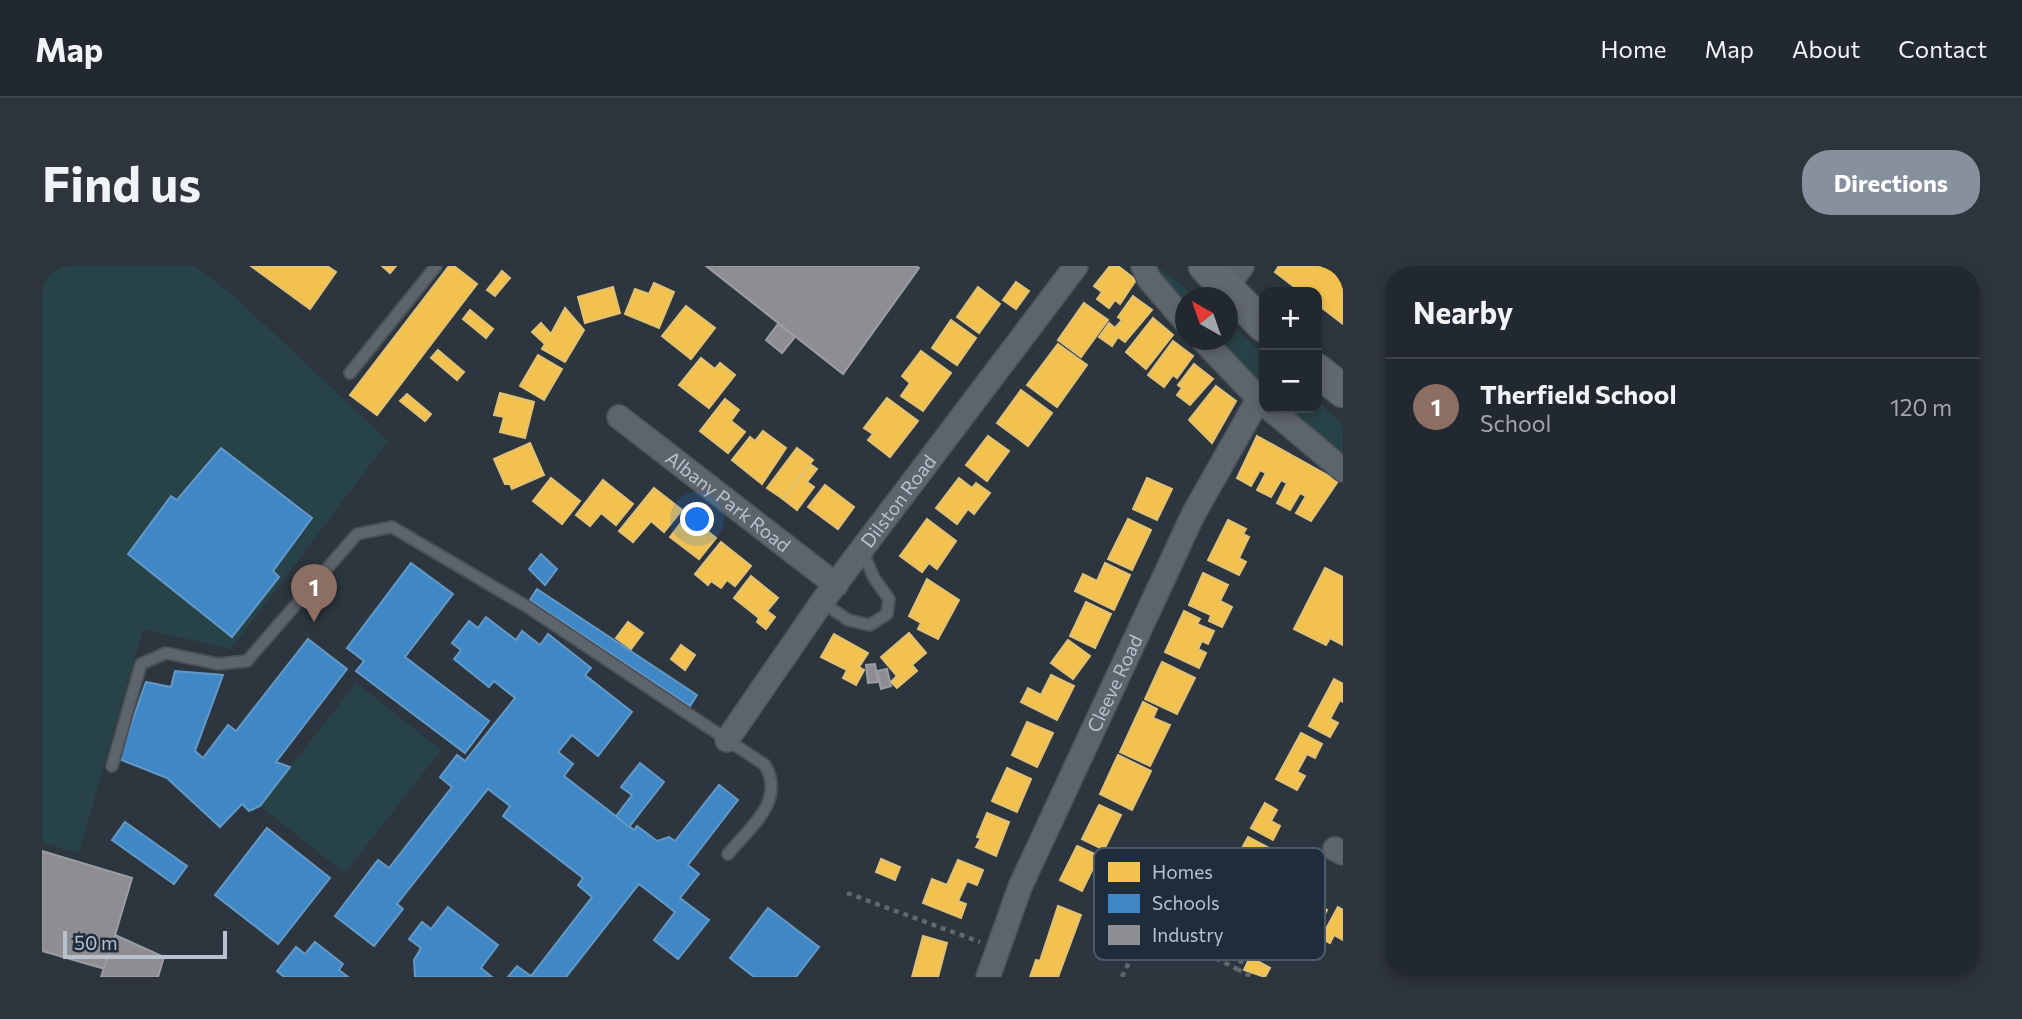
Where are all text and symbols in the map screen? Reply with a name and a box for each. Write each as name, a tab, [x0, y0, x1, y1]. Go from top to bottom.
text: Map	[35, 28, 103, 69]
text: Home	[1601, 34, 1667, 63]
text: Map	[1705, 34, 1754, 63]
text: About	[1792, 34, 1860, 63]
text: Contact	[1898, 34, 1987, 63]
button: Directions	[1802, 150, 1980, 215]
text: Find us	[42, 152, 201, 212]
north arrow	[1175, 287, 1238, 350]
map controls	[1259, 287, 1322, 413]
button: +	[1259, 287, 1322, 350]
text: Nearby	[1413, 293, 1513, 330]
button: −	[1259, 350, 1322, 413]
text: Therfield School	[1480, 378, 1676, 409]
text: 1	[1431, 393, 1441, 421]
text: 120 m	[1890, 393, 1952, 421]
text: School	[1480, 409, 1551, 437]
street label: Albany Park Road	[662, 446, 795, 556]
street label: Dilston Road	[855, 450, 940, 552]
your location	[680, 502, 714, 536]
pin: 1	[291, 564, 337, 622]
street label: Cleeve Road	[1082, 631, 1147, 736]
legend	[1094, 848, 1325, 960]
text: Homes	[1152, 860, 1213, 883]
text: Schools	[1152, 891, 1220, 914]
text: Industry	[1152, 923, 1224, 946]
scale bar	[63, 928, 228, 960]
text: 50 m	[74, 931, 118, 954]

